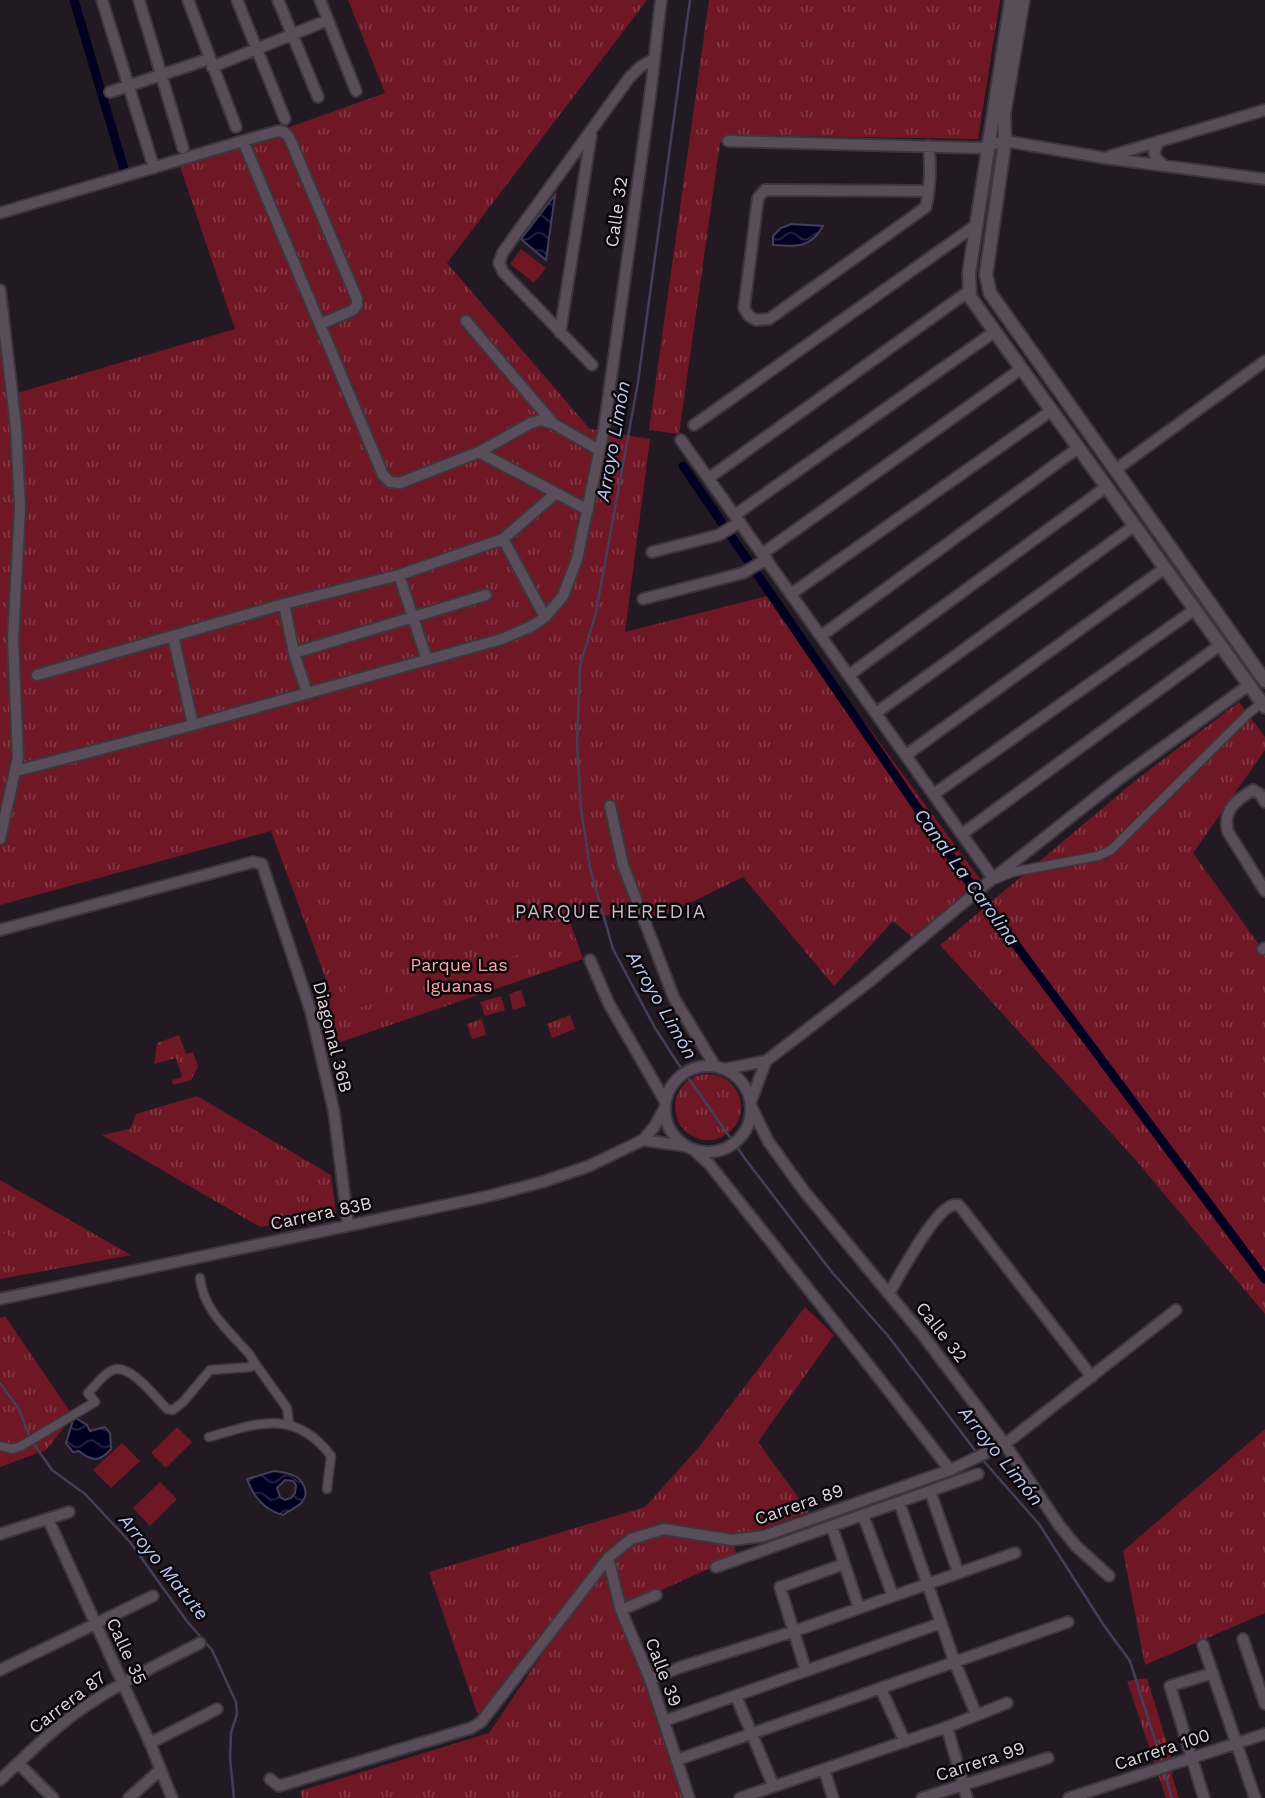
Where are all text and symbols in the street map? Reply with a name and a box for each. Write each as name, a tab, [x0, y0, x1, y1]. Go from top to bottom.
street label: Calle 32	[601, 175, 631, 249]
water label: Arroyo Limón	[591, 379, 635, 504]
water label: Canal La Carolina	[909, 804, 1025, 950]
district label: PARQUE HEREDIA	[515, 900, 707, 923]
water label: Arroyo Limón	[621, 946, 702, 1063]
park label: Parque Las Iguanas	[410, 954, 508, 996]
street label: Diagonal 36B	[309, 979, 357, 1095]
street label: Carrera 83B	[268, 1192, 374, 1234]
street label: Calle 32	[912, 1298, 972, 1366]
water label: Arroyo Limón	[953, 1401, 1048, 1510]
street label: Carrera 89	[752, 1479, 846, 1529]
water label: Arroyo Matute	[114, 1508, 214, 1625]
street label: Calle 35	[102, 1614, 152, 1688]
street label: Calle 39	[641, 1635, 687, 1709]
street label: Carrera 87	[24, 1666, 110, 1738]
street label: Carrera 100	[1111, 1724, 1213, 1774]
street label: Carrera 99	[933, 1737, 1027, 1785]

